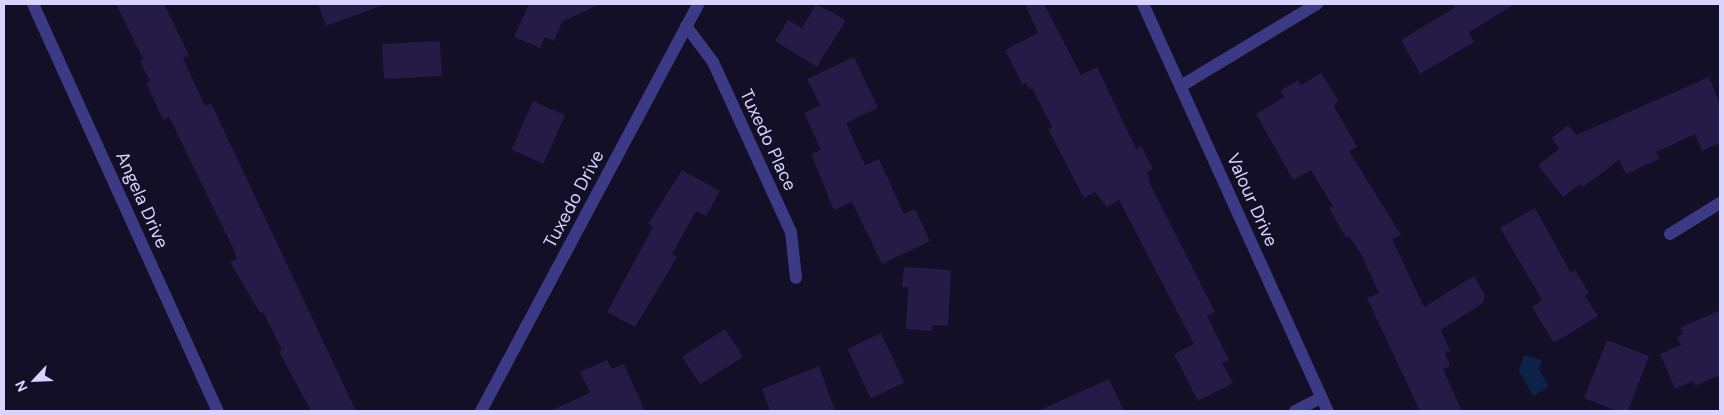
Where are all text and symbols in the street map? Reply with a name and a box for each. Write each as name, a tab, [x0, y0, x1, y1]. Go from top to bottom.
street label: Tuxedo Place	[735, 86, 801, 194]
street label: Tuxedo Drive	[539, 146, 609, 252]
street label: Angela Drive	[111, 148, 173, 252]
street label: Valour Drive	[1222, 150, 1282, 250]
north arrow	[10, 355, 60, 405]
text: N	[11, 378, 32, 395]

